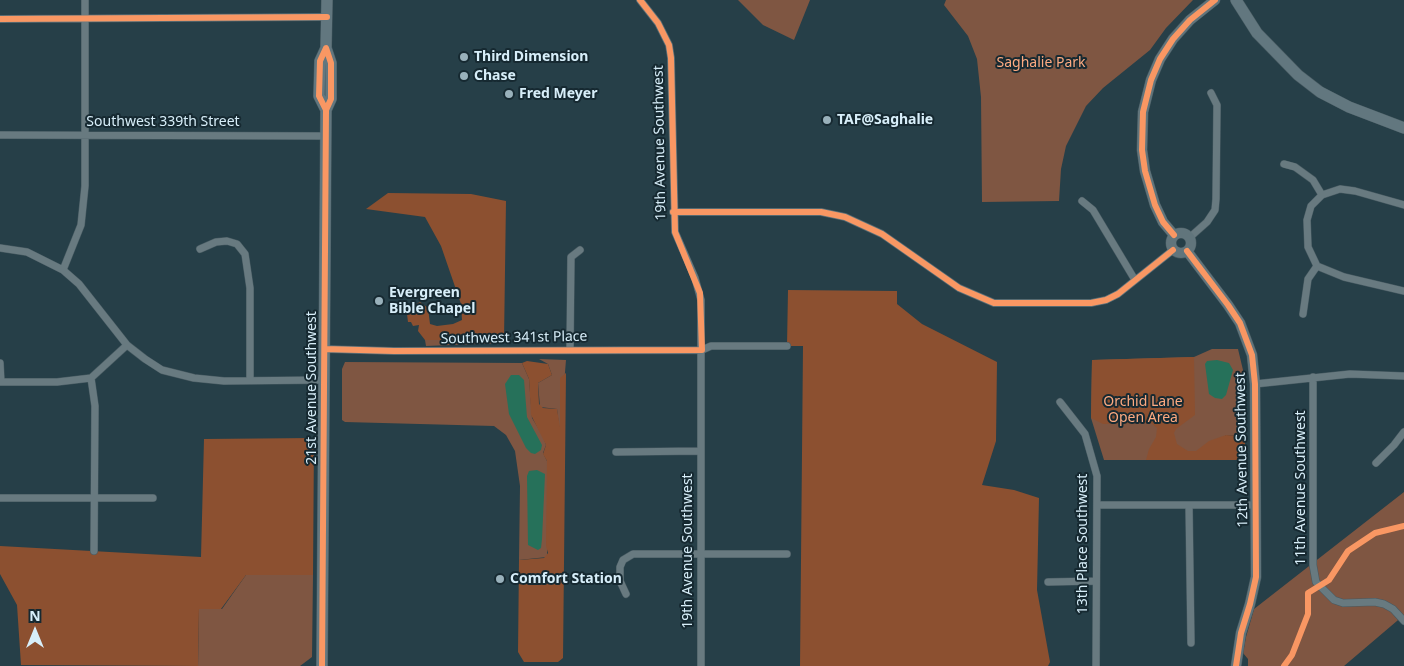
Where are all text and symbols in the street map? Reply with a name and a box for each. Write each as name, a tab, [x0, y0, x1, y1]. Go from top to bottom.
place label: Third Dimension	[474, 49, 588, 65]
marker: Third Dimension	[458, 51, 470, 63]
park label: Saghalie Park	[997, 55, 1085, 71]
street label: 19th Avenue Southwest	[650, 65, 670, 221]
place label: Chase	[474, 68, 516, 84]
marker: Chase	[458, 70, 470, 82]
place label: Fred Meyer	[519, 86, 597, 102]
marker: Fred Meyer	[503, 88, 515, 100]
place label: TAF@Saghalie	[837, 112, 933, 128]
street label: Southwest 339th Street	[86, 114, 240, 130]
marker: TAF@Saghalie	[821, 114, 833, 126]
place label: Evergreen Bible Chapel	[389, 285, 475, 318]
marker: Evergreen Bible Chapel	[373, 295, 385, 307]
street label: 21st Avenue Southwest	[304, 311, 320, 465]
street label: Southwest 341st Place	[440, 328, 588, 348]
street label: 12th Avenue Southwest	[1232, 372, 1252, 528]
park label: Orchid Lane Open Area	[1103, 394, 1183, 427]
street label: 11th Avenue Southwest	[1293, 410, 1309, 566]
street label: 19th Avenue Southwest	[680, 473, 696, 629]
street label: 13th Place Southwest	[1075, 474, 1091, 614]
place label: Comfort Station	[510, 571, 622, 587]
marker: Comfort Station	[494, 573, 506, 585]
north arrow	[10, 606, 60, 656]
text: N	[29, 606, 41, 625]

